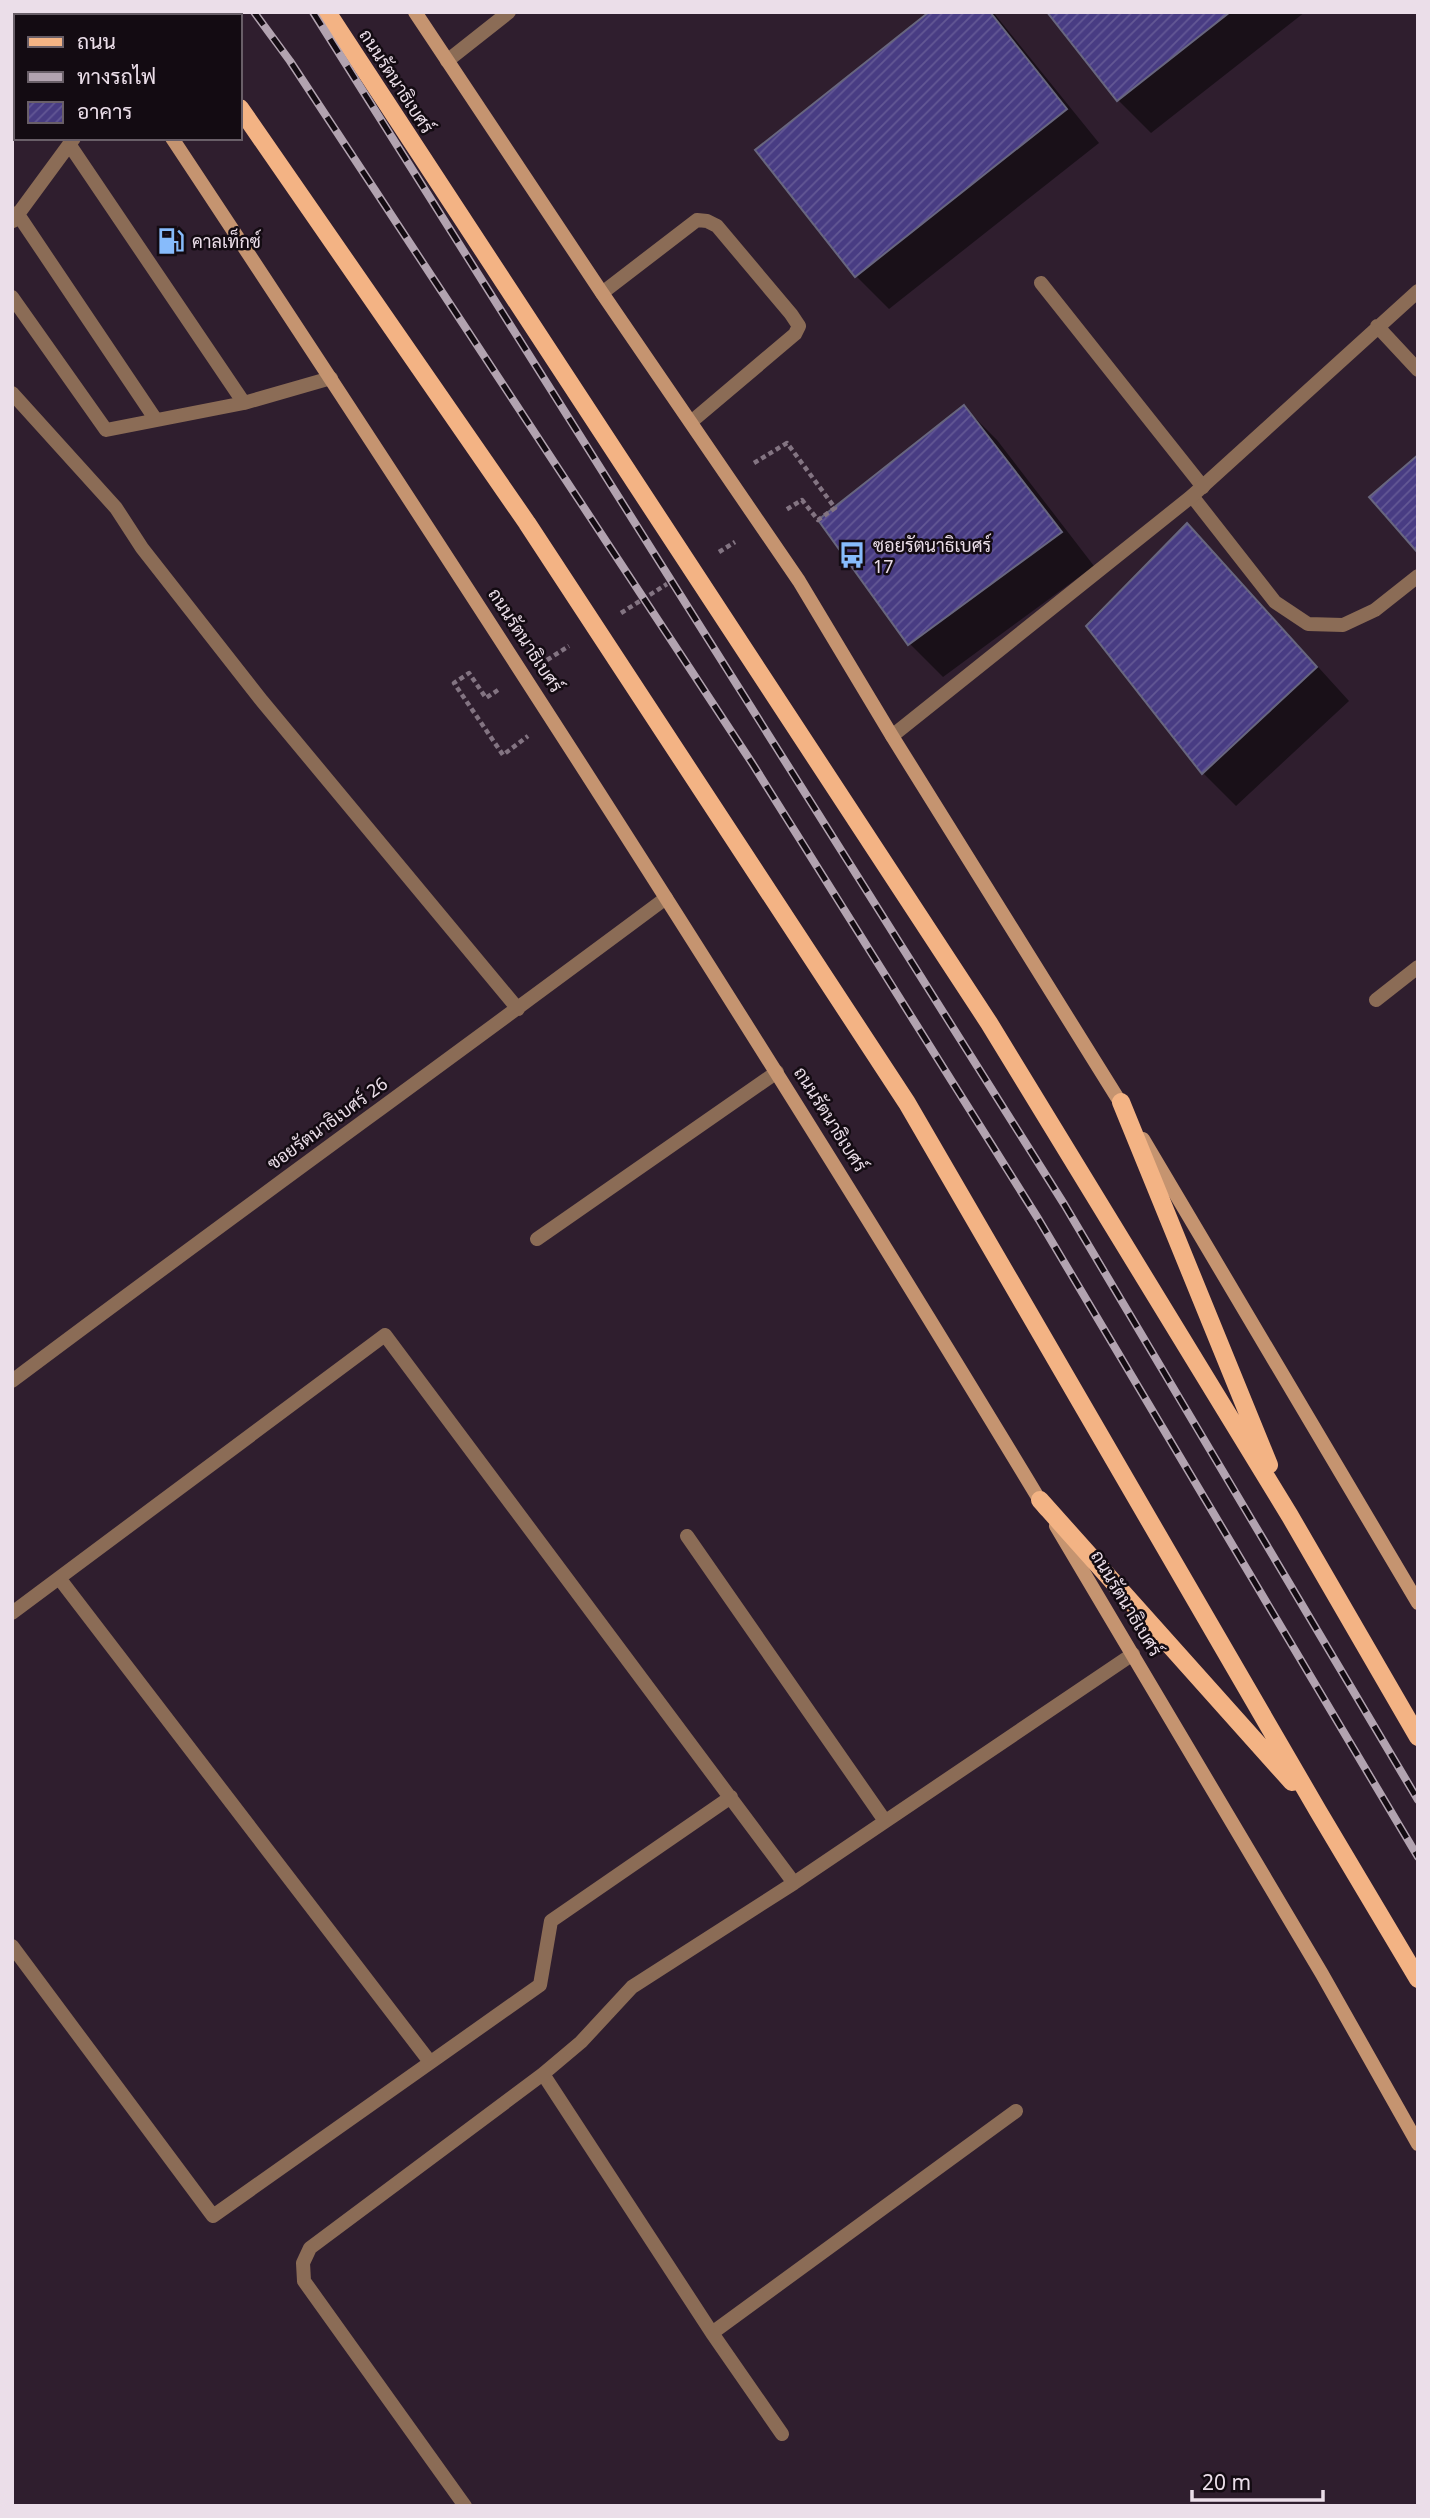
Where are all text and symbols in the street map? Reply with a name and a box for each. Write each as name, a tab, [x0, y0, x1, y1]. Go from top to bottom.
legend	[14, 14, 242, 140]
street label: ถนนรัตนาธิเบศร์	[354, 24, 440, 138]
text: ถนน	[77, 27, 116, 55]
text: ทางรถไฟ	[77, 62, 156, 90]
text: อาคาร	[77, 97, 133, 125]
fuel station icon: คาลเท็กซ์	[156, 226, 186, 256]
place label: คาลเท็กซ์	[192, 228, 261, 253]
place label: ซอยรัตนาธิเบศร์ 17	[873, 533, 992, 578]
bus stop icon: ซอยรัตนาธิเบศร์ 17	[837, 540, 867, 570]
street label: ถนนรัตนาธิเบศร์	[483, 583, 569, 697]
street label: ถนนรัตนาธิเบศร์	[789, 1062, 873, 1176]
street label: ซอยรัตนาธิเบศร์ 26	[262, 1071, 392, 1175]
street label: ถนนรัตนาธิเบศร์	[1086, 1546, 1168, 1661]
scale bar	[1192, 2458, 1323, 2502]
text: 20 m	[1202, 2468, 1251, 2496]

